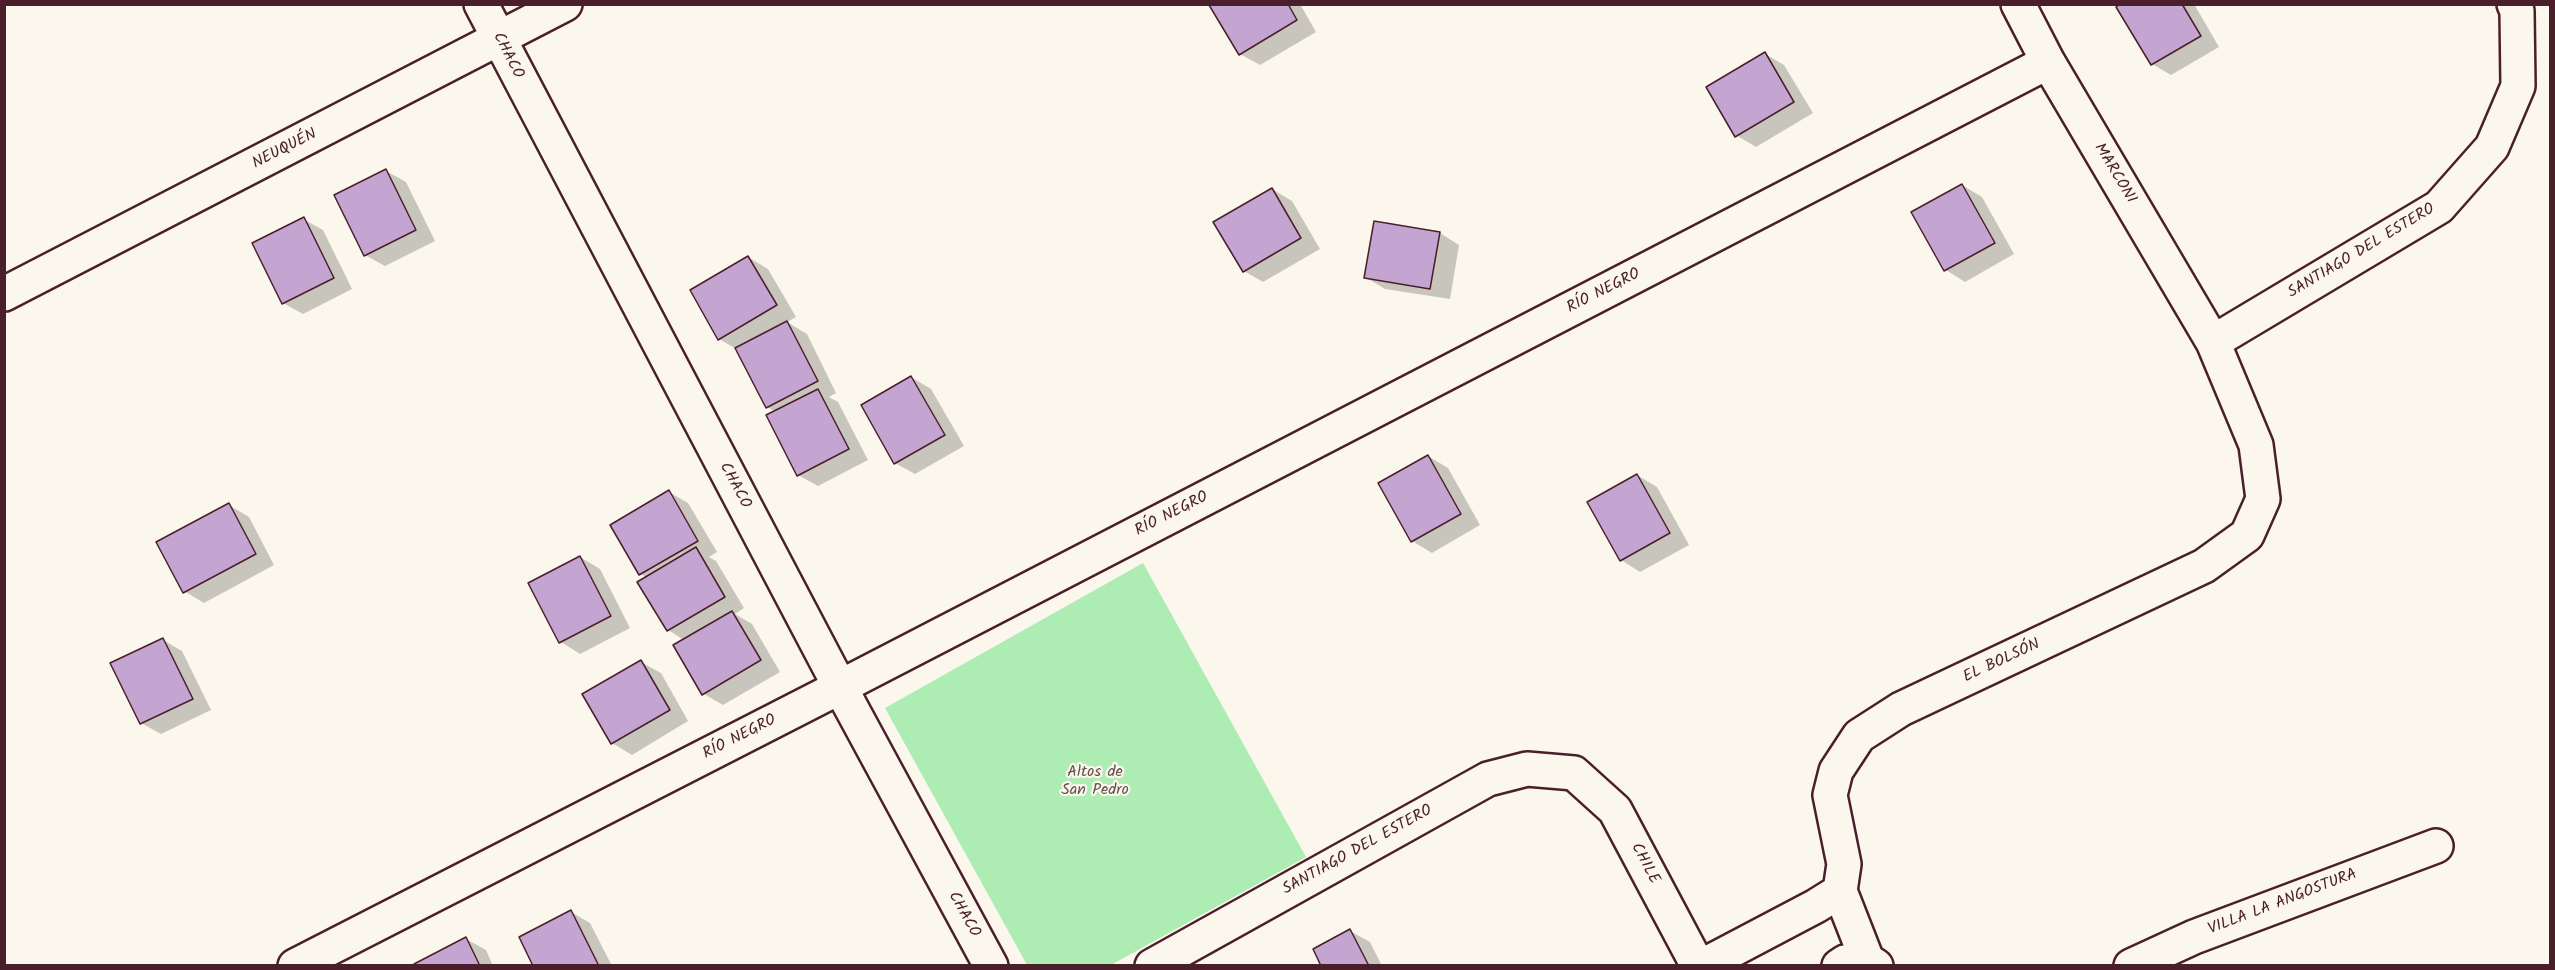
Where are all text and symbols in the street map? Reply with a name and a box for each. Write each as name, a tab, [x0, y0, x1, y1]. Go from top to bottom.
street label: CHACO	[487, 30, 527, 82]
street label: NEUQUÉN	[250, 126, 320, 174]
street label: MARCONI	[2089, 140, 2139, 208]
street label: SANTIAGO DEL ESTERO	[2285, 200, 2439, 304]
street label: RÍO NEGRO	[1564, 265, 1644, 319]
street label: CHACO	[714, 460, 754, 512]
street label: RÍO NEGRO	[1132, 488, 1212, 542]
street label: EL BOLSÓN	[1961, 636, 2043, 688]
street label: RÍO NEGRO	[700, 711, 780, 765]
park label: Altos de San Pedro	[1061, 763, 1129, 801]
street label: SANTIAGO DEL ESTERO	[1280, 802, 1436, 900]
street label: CHILE	[1625, 840, 1663, 888]
street label: VILLA LA ANGOSTURA	[2206, 866, 2360, 940]
street label: CHACO	[943, 889, 983, 941]

